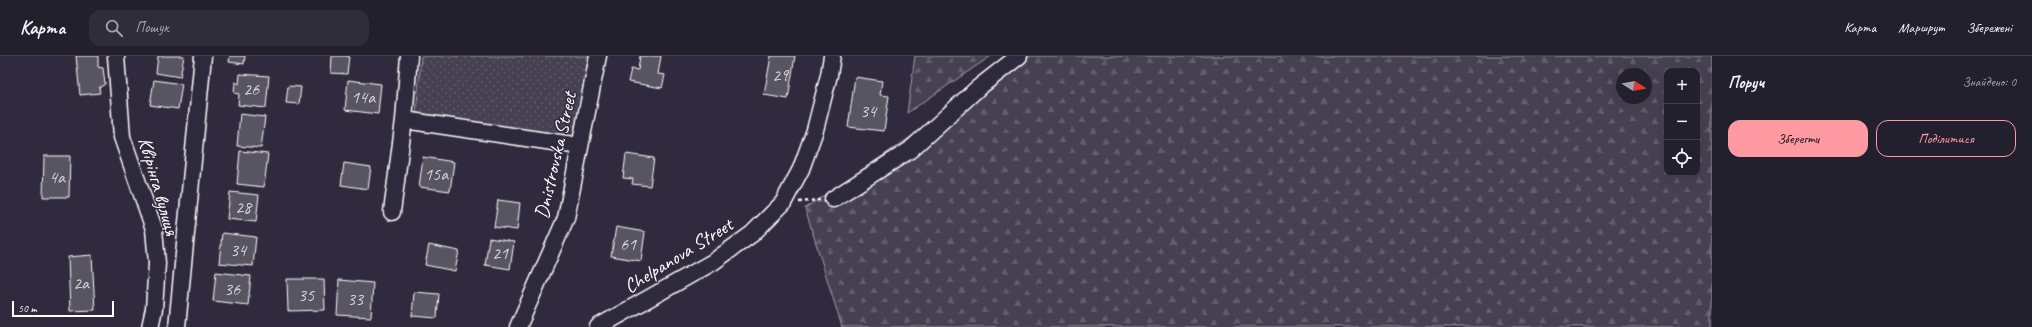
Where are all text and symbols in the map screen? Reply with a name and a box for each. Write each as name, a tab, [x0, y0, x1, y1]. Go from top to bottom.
search box	[89, 10, 369, 46]
text: Карта	[20, 16, 65, 40]
icon: search	[103, 17, 125, 39]
text: Пошук	[135, 18, 169, 37]
text: Карта	[1844, 19, 1876, 36]
text: Маршрут	[1898, 19, 1944, 36]
text: Збережені	[1966, 19, 2012, 36]
house number: 29	[772, 64, 790, 86]
north arrow	[1616, 68, 1652, 104]
map controls	[1664, 68, 1700, 176]
button: +	[1664, 68, 1700, 104]
text: Поруч	[1728, 72, 1764, 93]
text: Знайдено: 0	[1962, 74, 2016, 90]
house number: 26	[243, 78, 260, 100]
house number: 14а	[351, 86, 376, 108]
street label: Dnistrovska Street	[529, 87, 583, 221]
house number: 34	[860, 100, 878, 122]
button: −	[1664, 104, 1700, 140]
button: Зберегти	[1728, 120, 1868, 157]
button: Поділитися	[1876, 120, 2016, 157]
street label: Квірінга вулиця	[133, 134, 185, 239]
button: locate	[1664, 140, 1700, 176]
house number: 15а	[424, 163, 449, 185]
house number: 4а	[49, 166, 66, 188]
house number: 28	[235, 196, 253, 218]
street label: Chelpanova Street	[619, 211, 739, 299]
house number: 61	[620, 233, 637, 255]
house number: 34	[230, 239, 248, 261]
house number: 21	[492, 242, 509, 264]
house number: 2а	[73, 272, 90, 294]
house number: 36	[224, 278, 241, 300]
house number: 35	[298, 284, 315, 306]
house number: 33	[347, 288, 365, 310]
scale bar	[12, 299, 114, 318]
text: 50 m	[18, 301, 37, 315]

